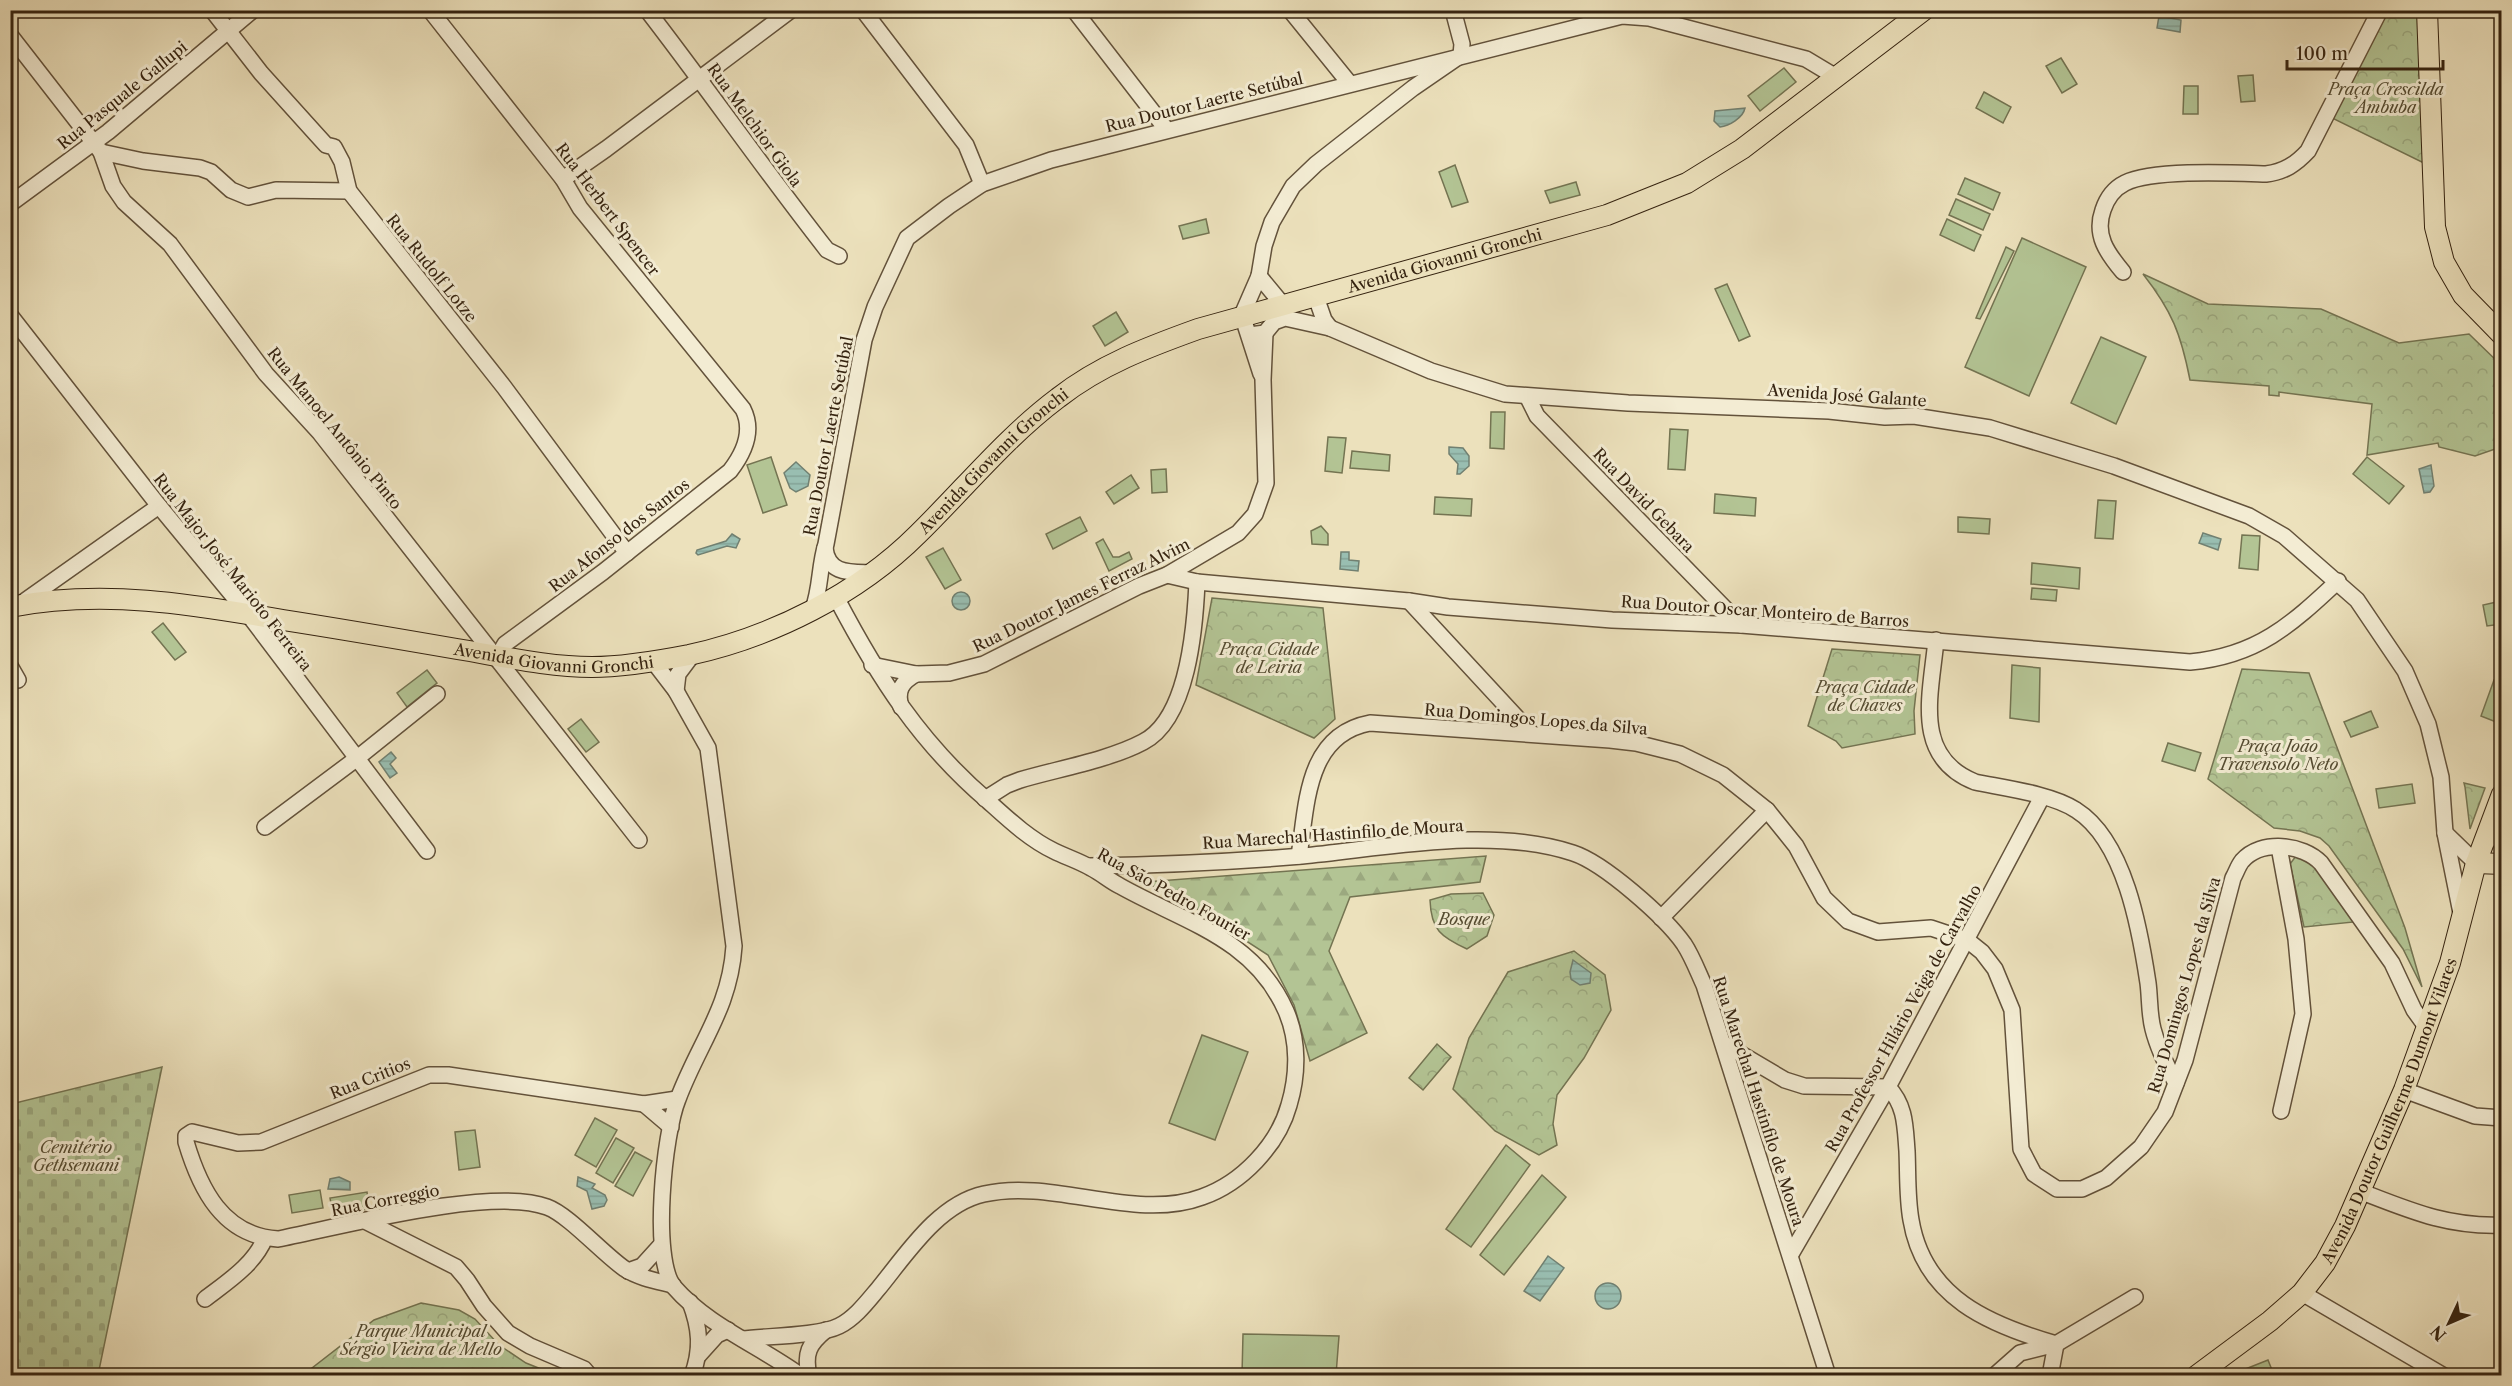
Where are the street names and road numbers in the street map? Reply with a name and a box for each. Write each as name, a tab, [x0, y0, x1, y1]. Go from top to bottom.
street label: Rua Pasquale Gallupi	[53, 36, 191, 153]
street label: Rua Melchior Giola	[703, 59, 807, 191]
street label: Rua Doutor Laerte Setúbal	[1103, 68, 1305, 136]
street label: Rua Herbert Spencer	[552, 139, 665, 279]
street label: Rua Rudolf Lotze	[382, 210, 482, 326]
street label: Avenida Giovanni Gronchi	[1344, 224, 1544, 297]
street label: Rua Doutor Laerte Setúbal	[799, 334, 857, 538]
street label: Rua Manoel Antônio Pinto	[263, 343, 407, 513]
street label: Avenida José Galante	[1766, 379, 1927, 411]
street label: Avenida Giovanni Gronchi	[914, 384, 1072, 539]
street label: Rua David Gebara	[1589, 444, 1699, 557]
street label: Rua Major José Marioto Ferreira	[150, 469, 317, 675]
street label: Rua Afonso dos Santos	[545, 474, 693, 596]
street label: Rua Doutor James Ferraz Alvim	[969, 534, 1193, 656]
street label: Rua Doutor Oscar Monteiro de Barros	[1620, 591, 1910, 631]
street label: Avenida Giovanni Gronchi	[452, 639, 655, 677]
street label: Rua Domingos Lopes da Silva	[1423, 699, 1649, 739]
street label: Rua Marechal Hastinfilo de Moura	[1202, 815, 1465, 853]
street label: Rua São Pedro Fourier	[1094, 843, 1254, 945]
street label: Rua Domingos Lopes da Silva	[2143, 874, 2225, 1096]
street label: Rua Professor Hilário Veiga de Carvalho	[1821, 880, 1985, 1155]
street label: Avenida Doutor Guilherme Dumont Vilares	[2316, 956, 2461, 1268]
street label: Rua Marechal Hastinfilo de Moura	[1709, 973, 1809, 1229]
street label: Rua Critios	[327, 1053, 413, 1103]
street label: Rua Correggio	[329, 1180, 441, 1220]

